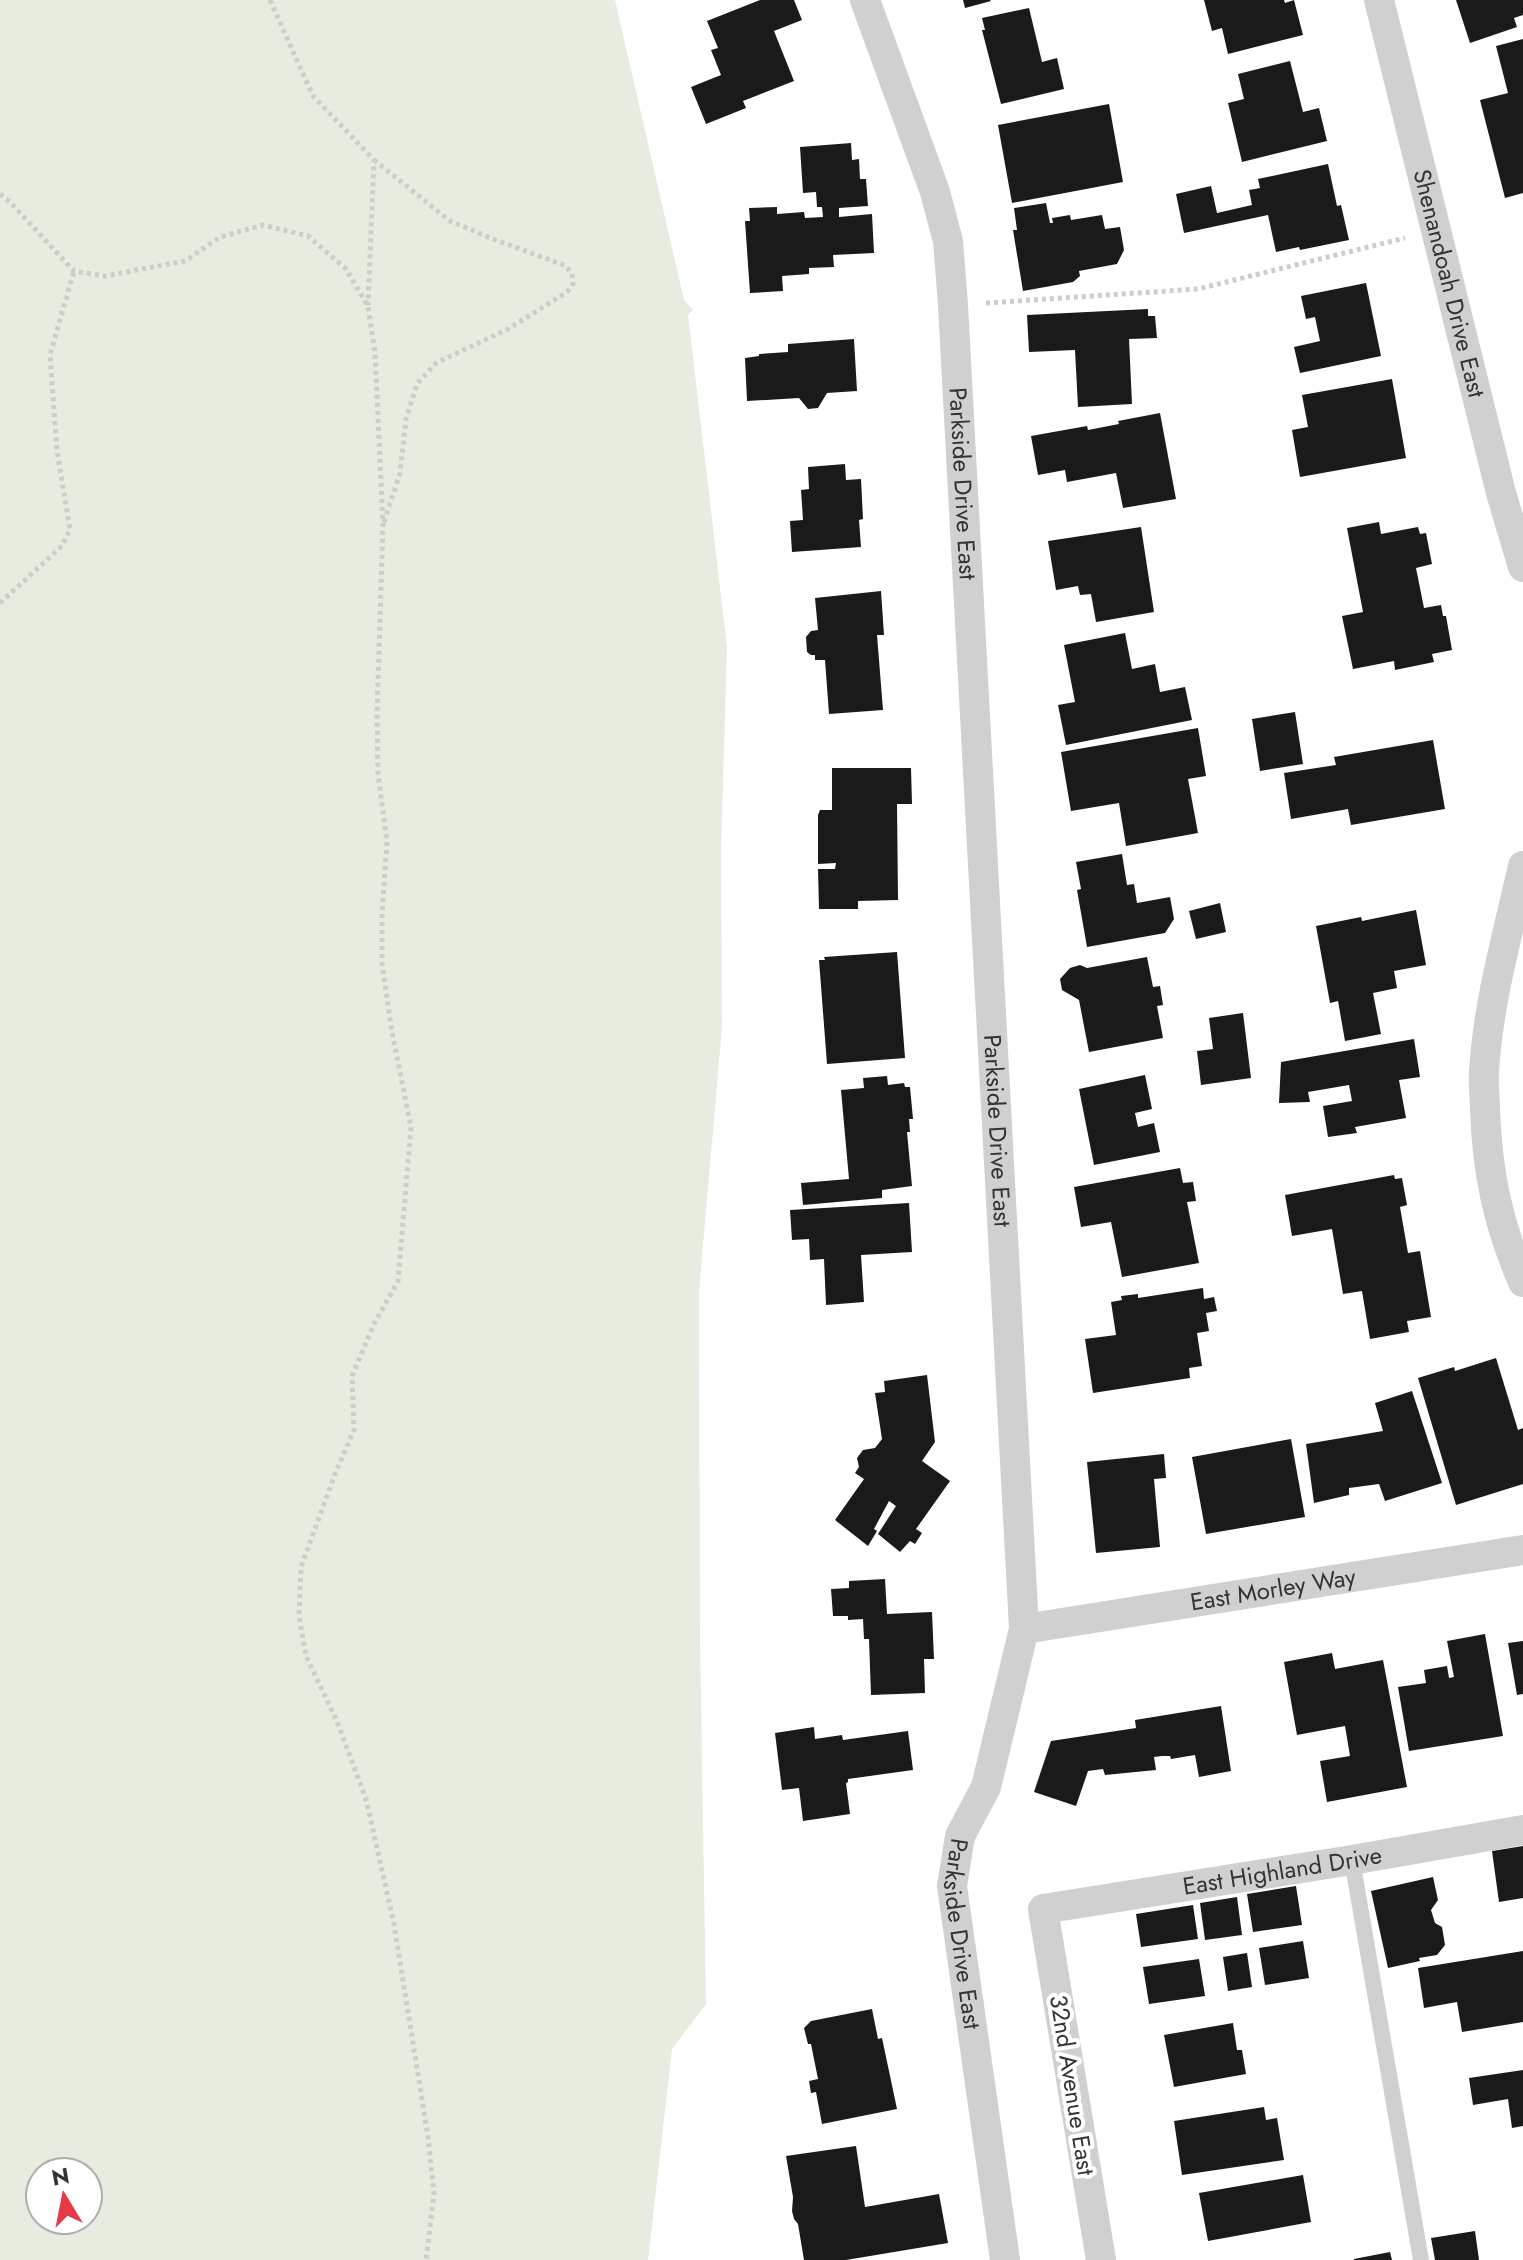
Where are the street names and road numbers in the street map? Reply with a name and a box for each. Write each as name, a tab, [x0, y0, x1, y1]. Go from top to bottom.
street label: Shenandoah Drive East	[1405, 166, 1495, 401]
street label: Parkside Drive East	[940, 386, 986, 581]
street label: Parkside Drive East	[975, 1033, 1020, 1228]
street label: East Morley Way	[1188, 1559, 1358, 1619]
street label: Parkside Drive East	[935, 1836, 990, 2032]
street label: East Highland Drive	[1180, 1837, 1384, 1904]
street label: 32nd Avenue East	[1041, 1992, 1104, 2178]

